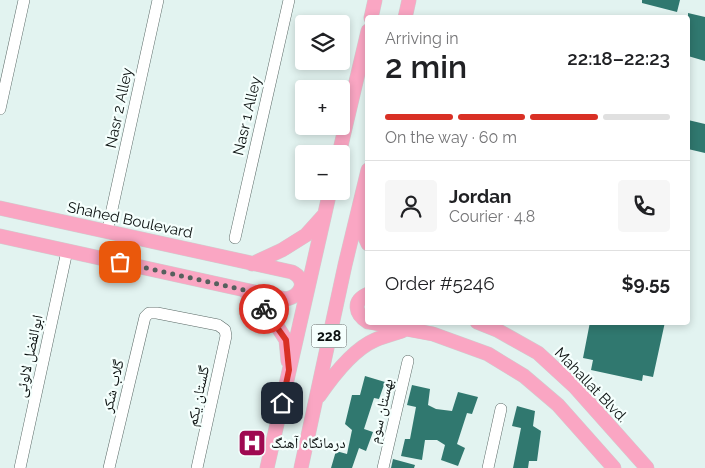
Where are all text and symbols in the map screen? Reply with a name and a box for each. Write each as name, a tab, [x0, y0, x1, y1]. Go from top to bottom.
map controls	[295, 15, 350, 200]
button: layers	[295, 15, 350, 70]
text: Arriving in	[385, 29, 459, 48]
text: 22:18–22:23	[567, 47, 670, 69]
text: 2 min	[385, 48, 467, 85]
street label: Nasr 2 Alley	[102, 66, 136, 150]
street label: Nasr 1 Alley	[229, 75, 265, 157]
button: +	[295, 80, 350, 135]
text: On the way · 60 m	[385, 128, 517, 147]
button: −	[295, 145, 350, 200]
button: person	[385, 180, 437, 232]
button: phone	[618, 180, 670, 232]
text: Jordan	[449, 185, 512, 207]
street label: Shahed Boulevard	[66, 198, 194, 242]
text: Courier · 4.8	[449, 207, 535, 226]
pin	[99, 241, 141, 283]
icon: bag	[106, 248, 134, 276]
text: Order #5246	[385, 272, 495, 294]
text: $9.55	[621, 272, 670, 294]
courier	[239, 284, 289, 334]
icon: bike	[250, 295, 278, 323]
street label: ابوالفضل لالوئی	[11, 313, 48, 399]
road number: 228	[312, 324, 346, 348]
street label: Mahallat Blvd.	[551, 344, 631, 426]
street label: گلاب شکر	[98, 358, 128, 415]
street label: گلستان یکم	[183, 364, 214, 428]
street label: بهستان سوم	[365, 377, 398, 445]
pin	[261, 382, 303, 424]
icon: home	[268, 389, 296, 417]
hospital icon: درمانگاه آهنگ	[237, 428, 267, 458]
place label: درمانگاه آهنگ	[271, 434, 346, 452]

